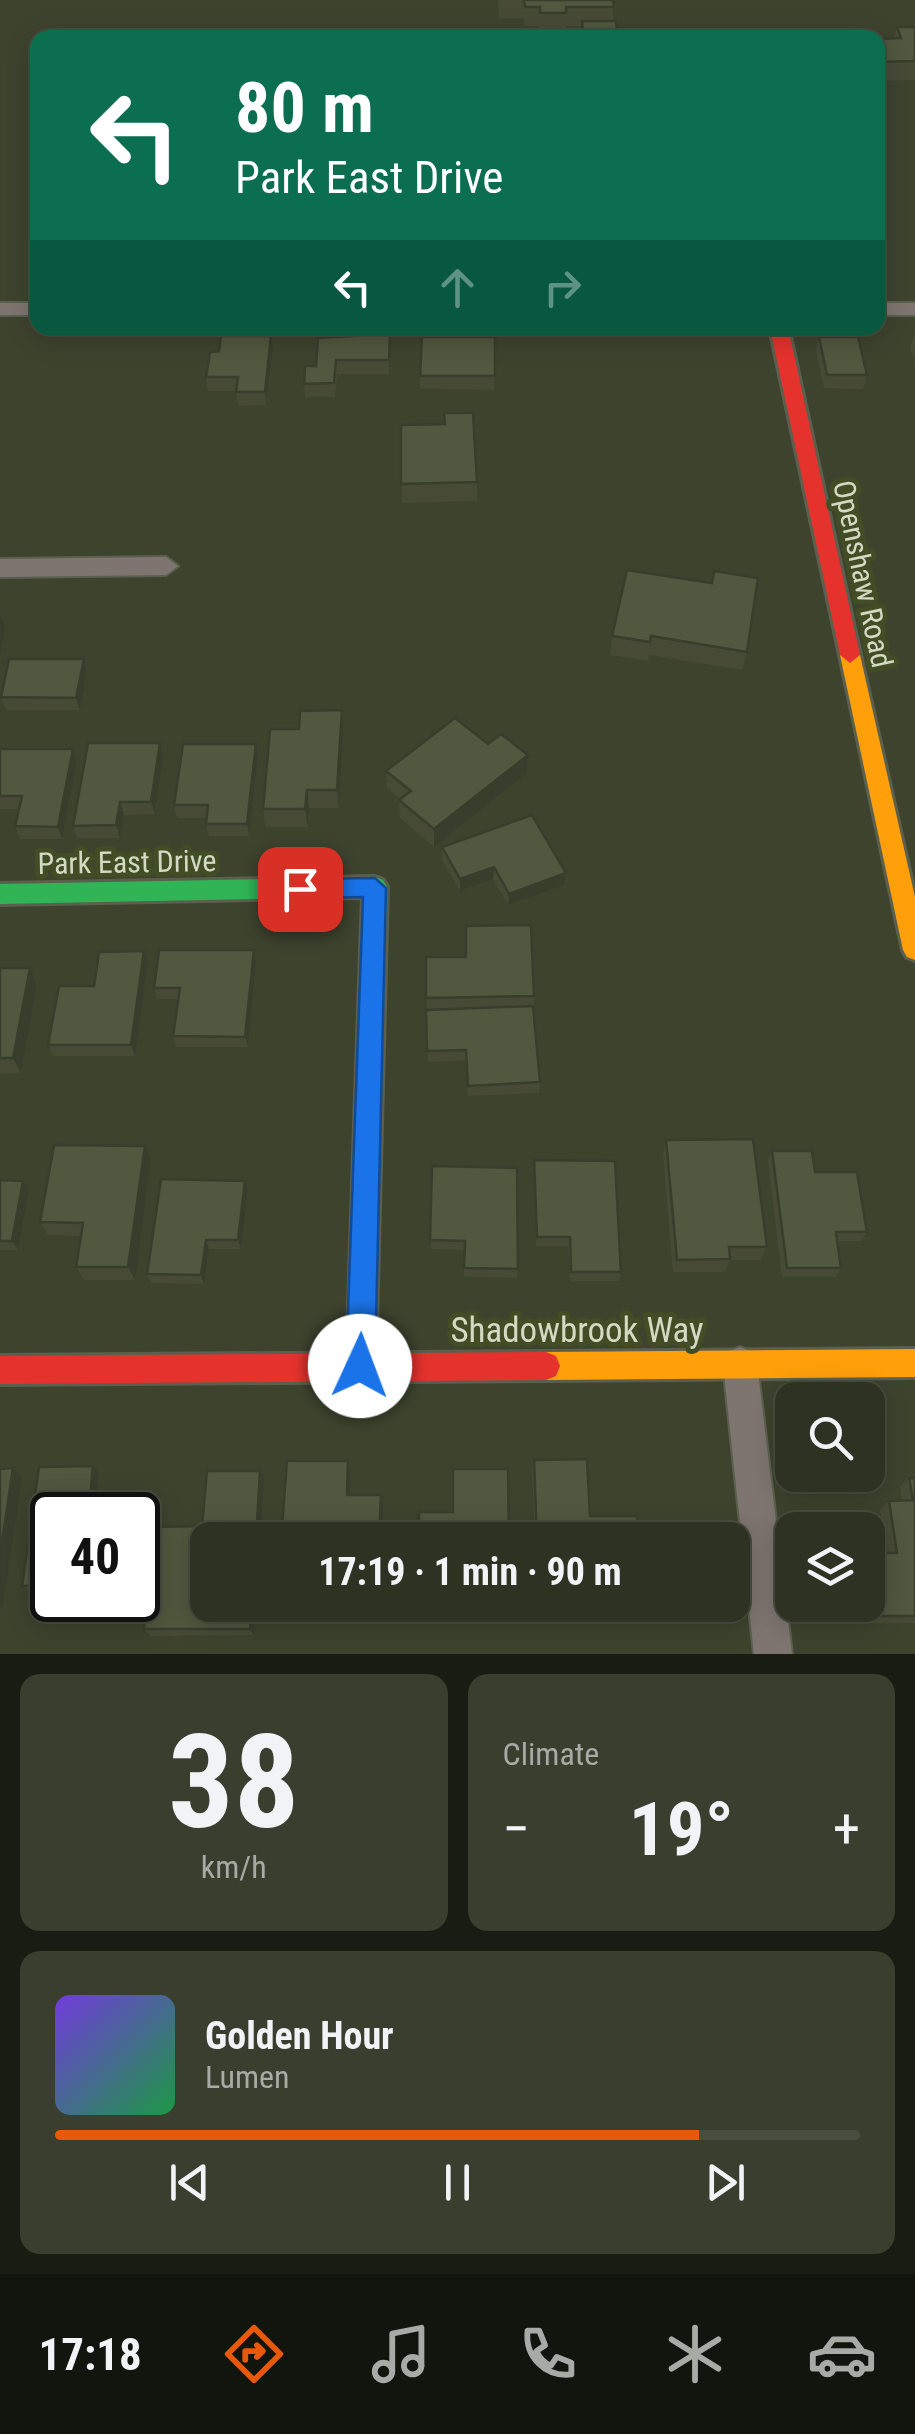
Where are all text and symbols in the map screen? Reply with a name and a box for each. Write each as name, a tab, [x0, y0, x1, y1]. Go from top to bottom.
text: 80 m	[235, 67, 374, 149]
icon: left	[70, 70, 200, 200]
text: Park East Drive	[235, 151, 503, 204]
icon: left	[325, 260, 380, 315]
icon: ahead	[430, 260, 485, 315]
icon: right	[535, 260, 590, 315]
street label: Openshaw Road	[826, 477, 900, 671]
street label: Park East Drive	[37, 843, 217, 881]
pin	[258, 847, 343, 932]
icon: arrive	[273, 862, 328, 917]
street label: Shadowbrook Way	[450, 1310, 704, 1351]
position arrow	[308, 1314, 412, 1418]
map controls	[775, 1382, 885, 1622]
button: search	[775, 1382, 885, 1492]
speed limit sign: 40	[30, 1492, 160, 1622]
button: layers	[775, 1512, 885, 1622]
text: 17:19 · 1 min · 90 m	[318, 1550, 622, 1594]
text: 38	[168, 1706, 299, 1859]
text: Climate	[503, 1735, 599, 1773]
text: 19°	[629, 1785, 734, 1873]
text: −	[503, 1797, 530, 1861]
text: +	[833, 1797, 860, 1861]
text: km/h	[201, 1848, 267, 1886]
text: Golden Hour	[205, 2014, 394, 2058]
text: Lumen	[205, 2058, 290, 2096]
icon: previous	[162, 2155, 217, 2210]
icon: pause	[430, 2155, 485, 2210]
icon: next	[698, 2155, 753, 2210]
icon: directions	[219, 2319, 289, 2389]
icon: music	[366, 2319, 436, 2389]
icon: phone	[513, 2319, 583, 2389]
icon: climate	[660, 2319, 730, 2389]
icon: car	[807, 2319, 877, 2389]
text: 17:18	[38, 2328, 142, 2381]

